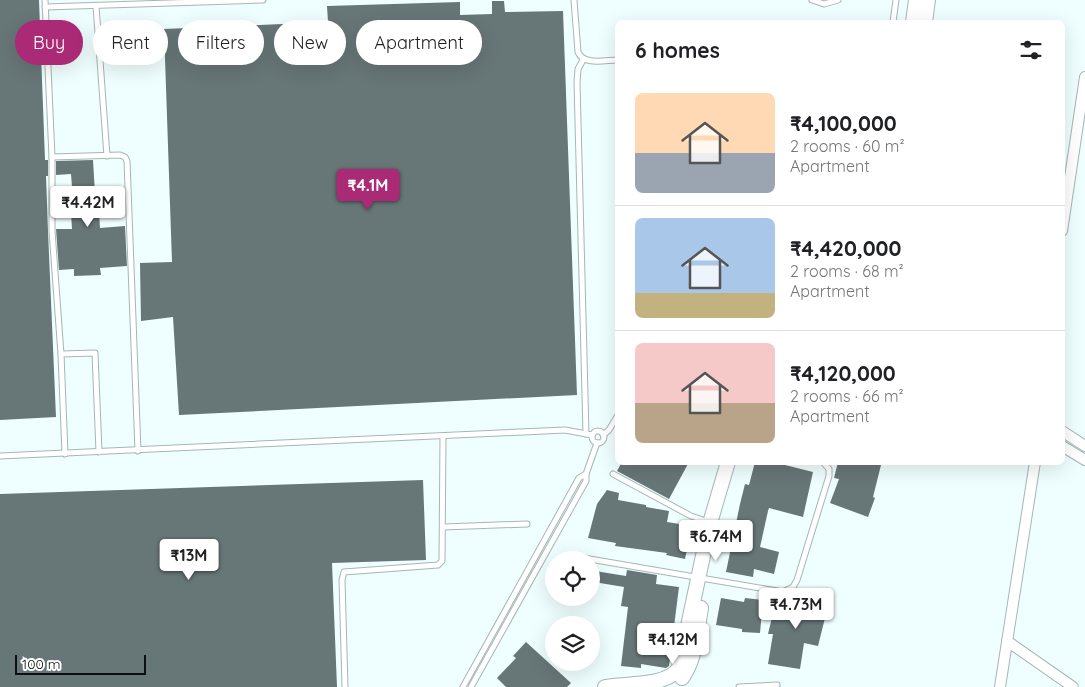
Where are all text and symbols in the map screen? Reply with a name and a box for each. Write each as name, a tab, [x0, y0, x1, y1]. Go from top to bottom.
chip: Buy	[15, 20, 83, 65]
chip: Rent	[93, 20, 168, 65]
chip: Filters	[178, 20, 264, 65]
chip: New	[274, 20, 346, 65]
chip: Apartment	[356, 20, 482, 65]
icon: filters	[1017, 36, 1045, 64]
text: 6 homes	[635, 37, 720, 63]
text: ₹4,100,000	[790, 110, 897, 136]
icon: home	[675, 113, 735, 173]
text: 2 rooms · 60 m²	[790, 136, 904, 156]
text: Apartment	[790, 156, 870, 176]
pin: ₹4.1M	[333, 168, 403, 211]
text: ₹4.1M	[348, 175, 388, 195]
pin: ₹4.42M	[47, 186, 129, 228]
text: ₹4.42M	[61, 192, 115, 212]
text: ₹4,420,000	[790, 235, 901, 261]
icon: home	[675, 238, 735, 298]
text: 2 rooms · 68 m²	[790, 261, 904, 281]
text: Apartment	[790, 281, 870, 301]
text: ₹4,120,000	[790, 360, 896, 386]
icon: home	[675, 363, 735, 423]
text: 2 rooms · 66 m²	[790, 386, 904, 406]
text: Apartment	[790, 406, 870, 426]
pin: ₹6.74M	[675, 520, 757, 562]
text: ₹6.74M	[690, 526, 742, 546]
pin: ₹13M	[159, 538, 219, 581]
text: ₹13M	[171, 545, 207, 565]
map controls	[545, 551, 600, 671]
button: locate	[545, 551, 600, 606]
pin: ₹4.73M	[755, 588, 837, 630]
text: ₹4.73M	[770, 594, 822, 614]
button: layers	[545, 616, 600, 671]
pin: ₹4.12M	[632, 622, 714, 665]
text: ₹4.12M	[648, 629, 698, 649]
scale bar	[15, 652, 146, 675]
text: 100 m	[22, 655, 60, 673]

